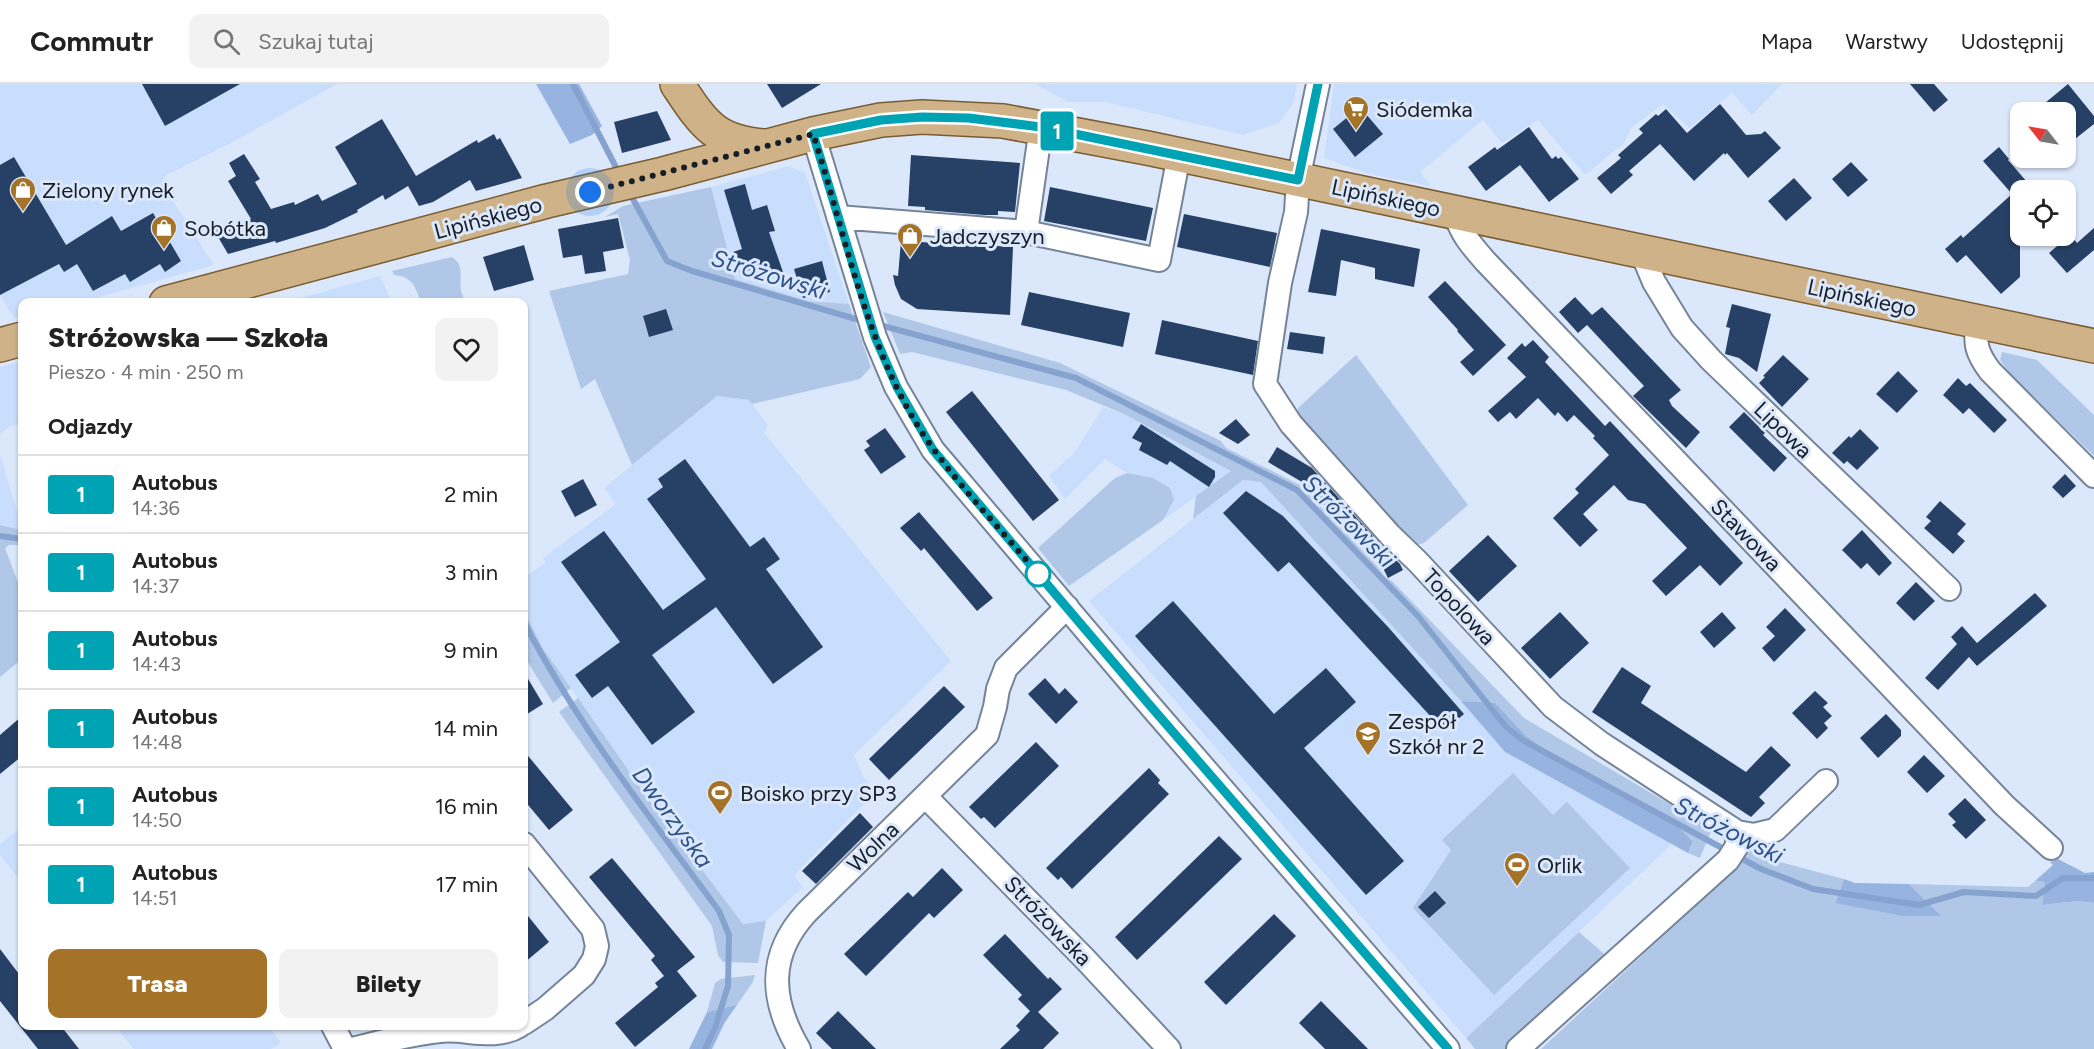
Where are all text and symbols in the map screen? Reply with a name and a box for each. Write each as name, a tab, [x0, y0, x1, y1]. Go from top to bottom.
search box	[189, 14, 609, 68]
text: Commutr	[30, 24, 153, 58]
icon: search	[210, 25, 243, 58]
text: Szukaj tutaj	[258, 28, 374, 55]
text: Mapa	[1761, 29, 1812, 54]
text: Warstwy	[1845, 29, 1928, 54]
text: Udostępnij	[1961, 29, 2064, 54]
supermarket icon: Siódemka	[1341, 94, 1371, 132]
place label: Siódemka	[1376, 96, 1473, 123]
north arrow	[2010, 102, 2076, 168]
map controls	[2010, 102, 2076, 246]
line badge: 1	[1038, 112, 1076, 150]
text: 1	[1053, 119, 1061, 144]
street label: Lipińskiego	[1329, 173, 1443, 223]
shop icon: Zielony rynek	[8, 175, 38, 213]
place label: Zielony rynek	[42, 177, 174, 204]
your location	[575, 177, 605, 207]
button: locate	[2010, 180, 2076, 246]
street label: Lipińskiego	[431, 191, 545, 245]
shop icon: Sobótka	[149, 213, 179, 251]
place label: Sobótka	[184, 215, 266, 242]
shop icon: Jadczyszyn	[895, 221, 925, 259]
place label: Jadczyszyn	[930, 223, 1045, 250]
water label: Stróżowski	[708, 243, 830, 305]
street label: Lipińskiego	[1805, 273, 1919, 323]
button: heart	[435, 318, 498, 381]
text: Stróżowska — Szkoła	[48, 320, 328, 354]
text: Pieszo · 4 min · 250 m	[48, 360, 243, 384]
street label: Lipowa	[1748, 396, 1818, 464]
text: Odjazdy	[48, 413, 133, 440]
text: Autobus	[132, 469, 218, 496]
water label: Stróżowski	[1297, 469, 1402, 574]
text: 2 min	[444, 481, 498, 508]
text: 1	[77, 482, 85, 507]
street label: Stawowa	[1705, 493, 1787, 577]
text: 14:36	[132, 496, 180, 520]
text: Autobus	[132, 547, 218, 574]
text: 3 min	[444, 559, 498, 586]
text: 1	[77, 560, 85, 585]
unlabelled marker	[1025, 561, 1051, 587]
street label: Topolowa	[1417, 563, 1501, 651]
text: 14:37	[132, 574, 179, 598]
text: Autobus	[132, 625, 218, 652]
text: 9 min	[444, 637, 498, 664]
text: 1	[77, 638, 85, 663]
text: 14:43	[132, 652, 181, 676]
text: Autobus	[132, 703, 218, 730]
place label: Zespół Szkół nr 2	[1388, 708, 1485, 760]
text: 14 min	[434, 715, 498, 742]
text: 1	[77, 716, 85, 741]
school or university icon: Zespół Szkół nr 2	[1353, 719, 1383, 757]
text: 14:48	[132, 730, 182, 754]
water label: Dworzyska	[626, 761, 720, 873]
sports icon: Boisko przy SP3	[705, 778, 735, 816]
place label: Boisko przy SP3	[740, 780, 897, 807]
text: Autobus	[132, 781, 218, 808]
water label: Stróżowski	[1669, 790, 1789, 870]
text: 16 min	[435, 793, 498, 820]
text: 1	[77, 794, 85, 819]
text: 14:50	[132, 808, 182, 832]
street label: Wolna	[842, 816, 904, 878]
sports icon: Orlik	[1502, 850, 1532, 888]
place label: Orlik	[1537, 852, 1582, 879]
text: Autobus	[132, 859, 218, 886]
street label: Stróżowska	[999, 870, 1097, 972]
text: 17 min	[436, 871, 498, 898]
text: 1	[77, 872, 85, 897]
text: 14:51	[132, 886, 178, 910]
button: Trasa	[48, 949, 267, 1018]
button: Bilety	[279, 949, 498, 1018]

